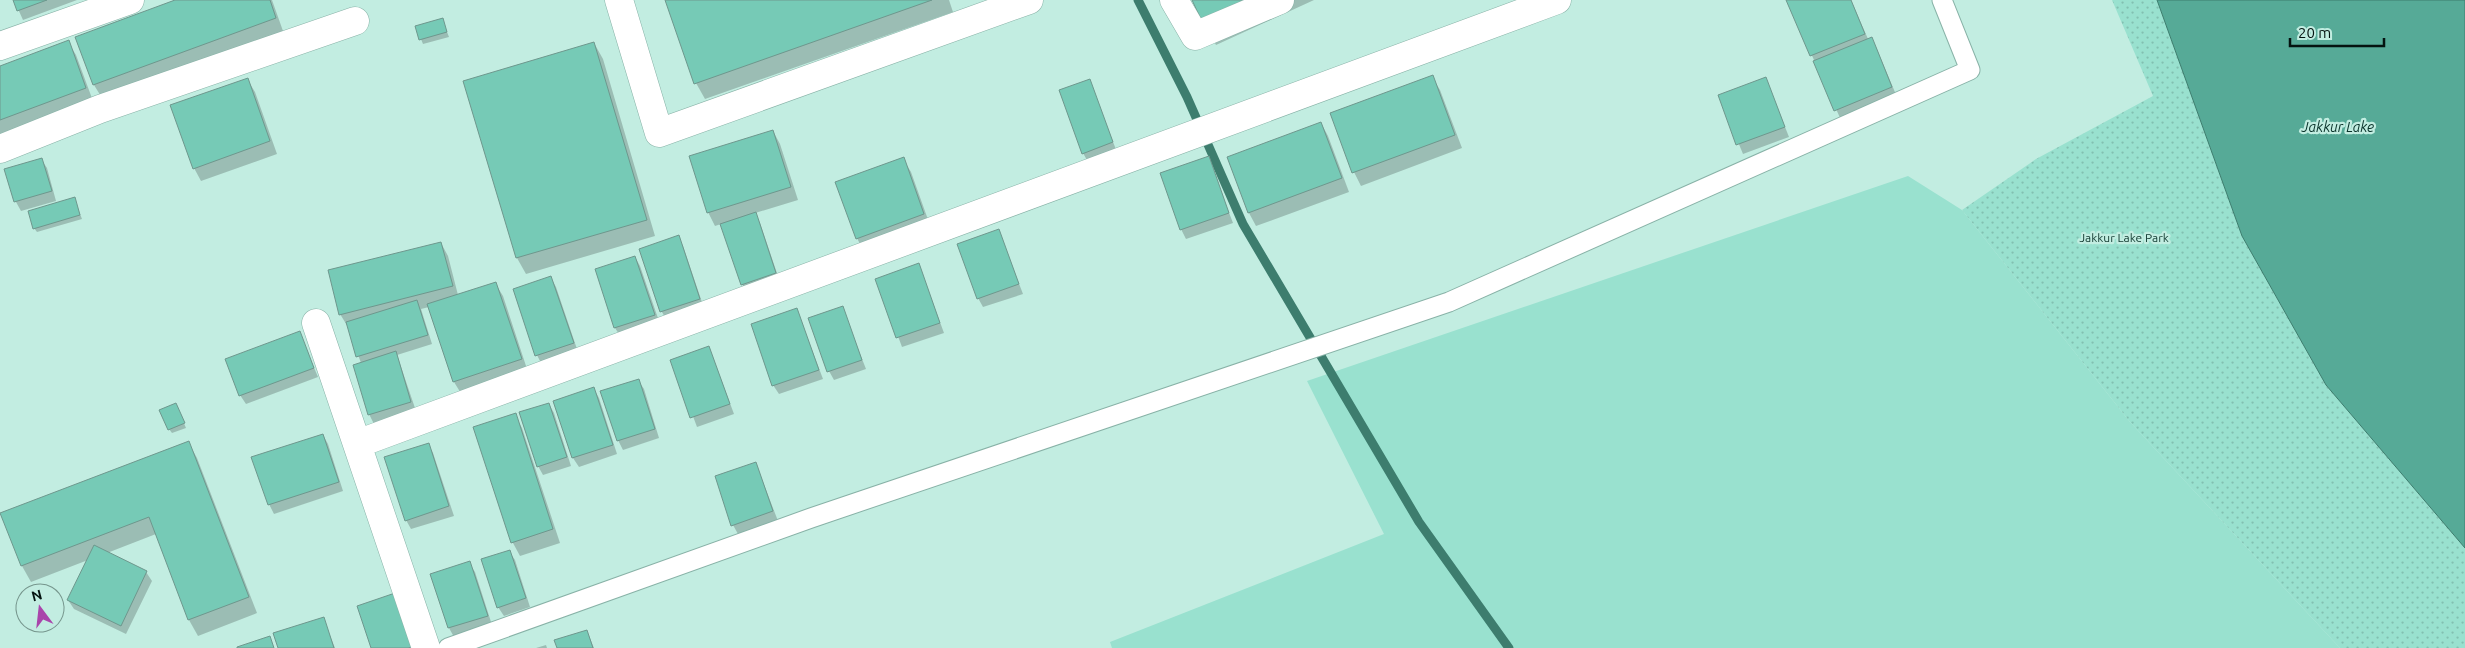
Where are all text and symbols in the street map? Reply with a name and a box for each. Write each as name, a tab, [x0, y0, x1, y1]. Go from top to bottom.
scale bar	[2290, 15, 2384, 47]
text: 20 m	[2298, 24, 2331, 41]
water label: Jakkur Lake	[2301, 119, 2374, 135]
park label: Jakkur Lake Park	[2079, 231, 2169, 244]
north arrow	[15, 583, 65, 633]
text: N	[30, 586, 44, 605]

